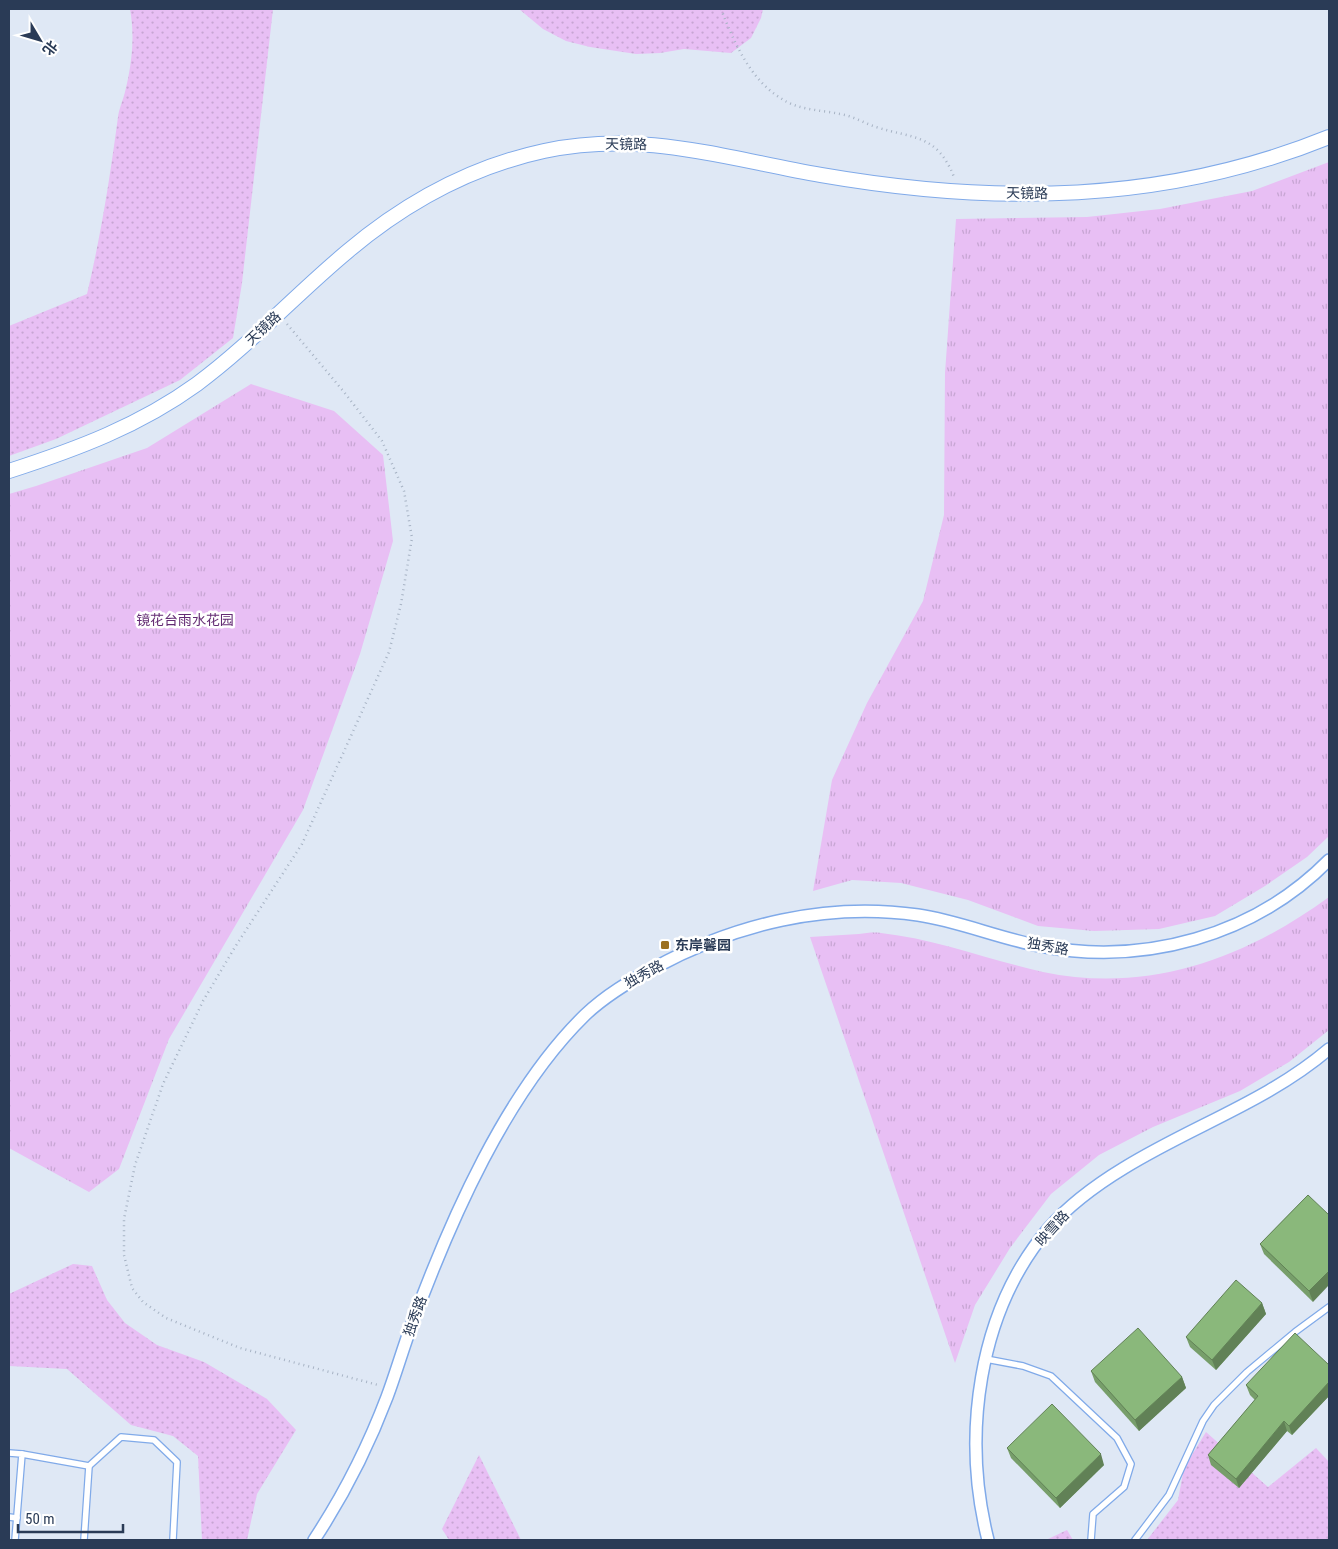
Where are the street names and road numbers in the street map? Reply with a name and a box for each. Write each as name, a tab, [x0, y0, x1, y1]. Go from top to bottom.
street label: 天镜路	[605, 136, 647, 152]
street label: 天镜路	[1006, 185, 1048, 201]
street label: 天镜路	[242, 308, 284, 348]
street label: 独秀路	[1026, 934, 1070, 958]
street label: 独秀路	[622, 957, 666, 991]
street label: 映雪路	[1032, 1207, 1072, 1249]
street label: 独秀路	[400, 1294, 430, 1338]

